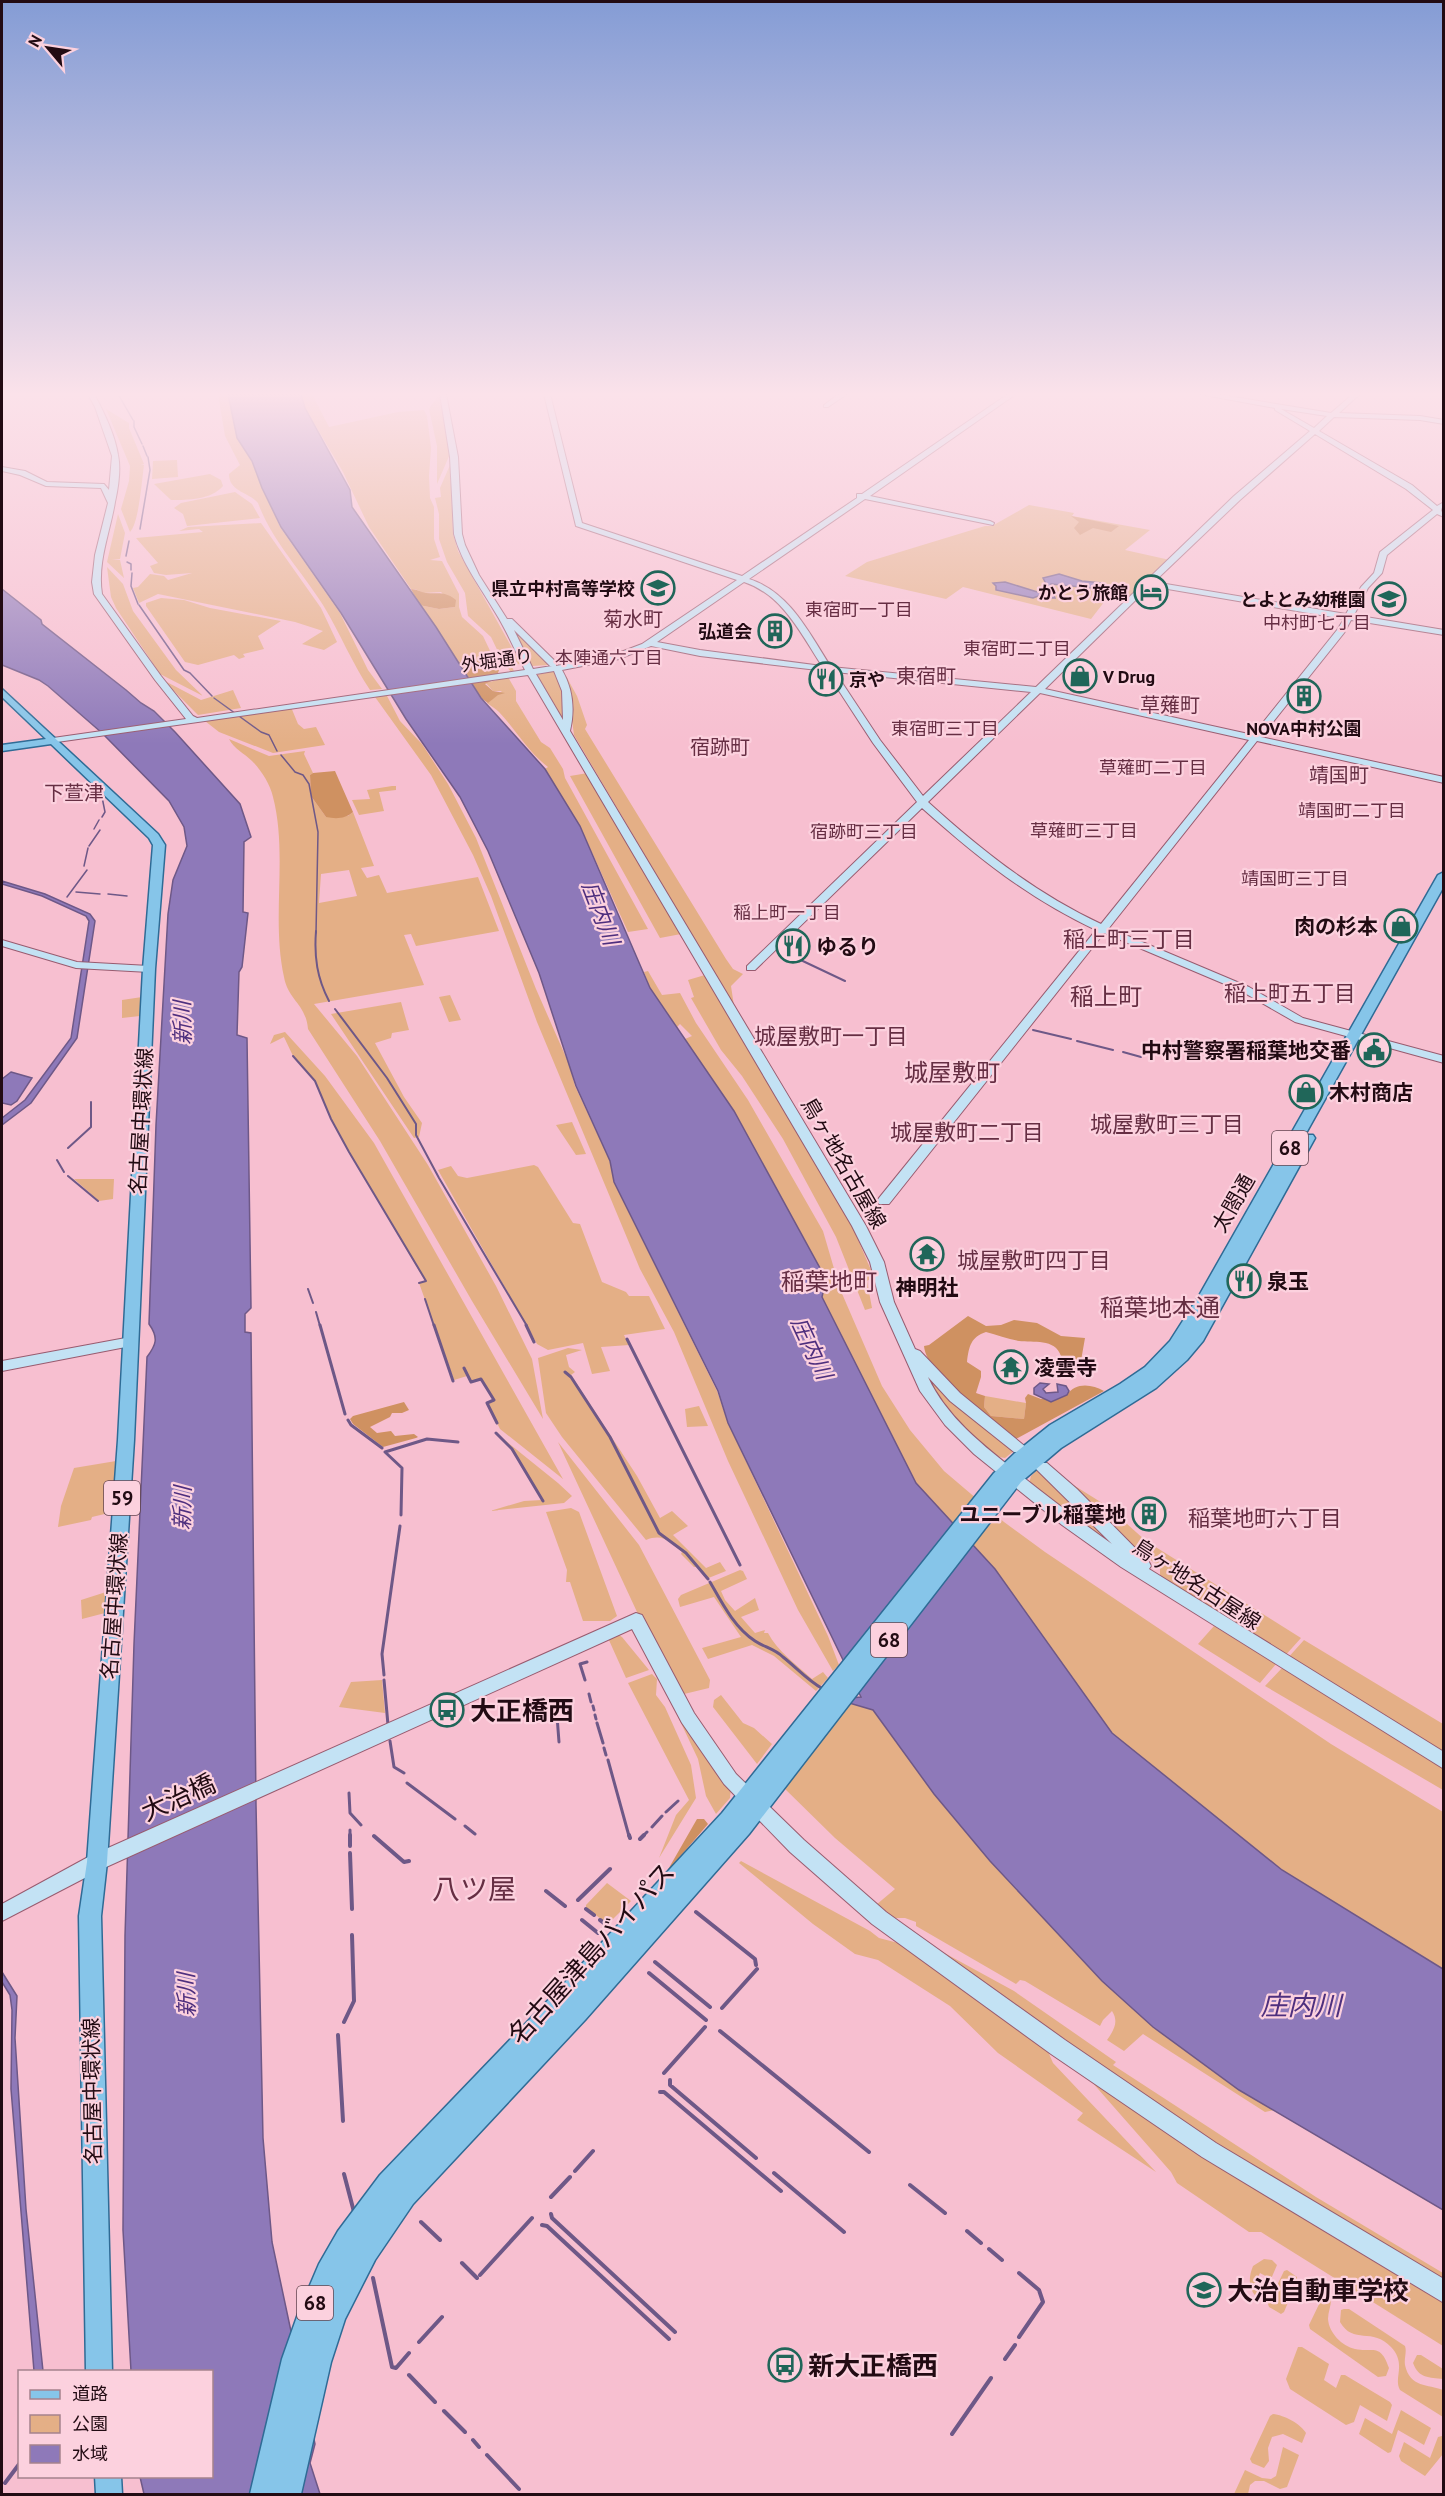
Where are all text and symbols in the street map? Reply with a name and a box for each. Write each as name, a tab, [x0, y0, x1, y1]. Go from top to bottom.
north arrow	[18, 18, 78, 78]
text: N	[24, 31, 46, 50]
school or university icon: 県立中村高等学校	[640, 570, 676, 606]
hotel icon: かとう旅館	[1133, 574, 1169, 610]
place label: 県立中村高等学校	[491, 577, 635, 600]
place label: かとう旅館	[1038, 581, 1128, 604]
school or university icon: とよとみ幼稚園	[1371, 581, 1407, 617]
place label: とよとみ幼稚園	[1240, 588, 1366, 611]
district label: 東宿町一丁目	[805, 598, 913, 621]
district label: 菊水町	[603, 606, 663, 632]
district label: 中村町七丁目	[1263, 611, 1371, 634]
building icon: 弘道会	[757, 613, 793, 649]
place label: 弘道会	[698, 620, 752, 643]
district label: 東宿町二丁目	[963, 637, 1071, 660]
street label: 外堀通り	[460, 644, 534, 676]
district label: 本陣通六丁目	[555, 646, 663, 669]
shop icon: V Drug	[1062, 658, 1098, 694]
restaurant icon: 京や	[808, 661, 844, 697]
district label: 東宿町	[896, 663, 956, 689]
place label: V Drug	[1102, 665, 1155, 688]
place label: 京や	[849, 668, 885, 691]
building icon: NOVA中村公園	[1286, 678, 1322, 714]
district label: 草薙町	[1140, 692, 1200, 718]
district label: 東宿町三丁目	[891, 717, 999, 740]
place label: NOVA中村公園	[1246, 717, 1362, 740]
district label: 宿跡町	[690, 734, 750, 760]
district label: 草薙町二丁目	[1099, 756, 1207, 779]
district label: 靖国町	[1309, 762, 1369, 788]
district label: 下萱津	[44, 780, 104, 806]
district label: 靖国町二丁目	[1298, 799, 1406, 822]
district label: 草薙町三丁目	[1030, 819, 1138, 842]
district label: 宿跡町三丁目	[810, 820, 918, 843]
district label: 靖国町三丁目	[1241, 867, 1349, 890]
water label: 庄内川	[576, 877, 627, 951]
district label: 稲上町一丁目	[733, 901, 841, 924]
shop icon: 肉の杉本	[1383, 908, 1419, 944]
place label: 肉の杉本	[1294, 913, 1378, 940]
district label: 稲上町三丁目	[1063, 925, 1195, 953]
restaurant icon: ゆるり	[775, 928, 811, 964]
place label: ゆるり	[816, 933, 879, 960]
district label: 稲上町五丁目	[1224, 979, 1356, 1007]
district label: 稲上町	[1070, 981, 1142, 1012]
water label: 新川	[168, 999, 196, 1045]
district label: 城屋敷町一丁目	[754, 1022, 908, 1050]
public building icon: 中村警察署稲葉地交番	[1356, 1032, 1392, 1068]
place label: 中村警察署稲葉地交番	[1141, 1037, 1351, 1064]
street label: 名古屋中環状線	[124, 1047, 158, 1195]
district label: 城屋敷町	[904, 1057, 1000, 1088]
shop icon: 木村商店	[1288, 1074, 1324, 1110]
place label: 木村商店	[1329, 1079, 1413, 1106]
street label: 鳥ヶ地名古屋線	[796, 1093, 892, 1233]
district label: 城屋敷町三丁目	[1090, 1110, 1244, 1138]
district label: 城屋敷町二丁目	[890, 1118, 1044, 1146]
road number: 68	[1272, 1131, 1308, 1165]
street label: 太閤通	[1206, 1169, 1260, 1237]
temple icon: 神明社	[909, 1236, 945, 1272]
district label: 城屋敷町四丁目	[957, 1246, 1111, 1274]
restaurant icon: 泉玉	[1226, 1263, 1262, 1299]
district label: 稲葉地町	[781, 1266, 877, 1297]
place label: 泉玉	[1267, 1268, 1309, 1295]
place label: 神明社	[896, 1274, 959, 1301]
district label: 稲葉地本通	[1100, 1292, 1220, 1323]
water label: 庄内川	[785, 1312, 839, 1386]
temple icon: 凌雲寺	[993, 1349, 1029, 1385]
place label: 凌雲寺	[1034, 1354, 1097, 1381]
road number: 59	[104, 1481, 140, 1515]
water label: 新川	[168, 1484, 196, 1530]
building icon: ユニーブル稲葉地	[1131, 1496, 1167, 1532]
place label: ユニーブル稲葉地	[959, 1501, 1126, 1528]
district label: 稲葉地町六丁目	[1188, 1504, 1342, 1532]
street label: 名古屋中環状線	[95, 1532, 133, 1680]
street label: 鳥ヶ地名古屋線	[1128, 1533, 1266, 1635]
road number: 68	[871, 1623, 907, 1657]
bus stop icon: 大正橋西	[429, 1692, 465, 1728]
place label: 大正橋西	[470, 1694, 574, 1727]
street label: 大治橋	[136, 1766, 220, 1828]
street label: 名古屋津島バイパス	[501, 1855, 681, 2051]
district label: 八ツ屋	[432, 1870, 516, 1907]
water label: 新川	[172, 1971, 200, 2017]
water label: 庄内川	[1261, 1988, 1344, 2022]
street label: 名古屋中環状線	[77, 2017, 107, 2165]
school or university icon: 大治自動車学校	[1186, 2272, 1222, 2308]
place label: 大治自動車学校	[1227, 2274, 1409, 2307]
road number: 68	[297, 2286, 333, 2320]
bus stop icon: 新大正橋西	[767, 2347, 803, 2383]
place label: 新大正橋西	[808, 2349, 938, 2382]
legend	[18, 2370, 213, 2478]
text: 道路	[72, 2382, 108, 2405]
text: 公園	[72, 2412, 108, 2435]
text: 水域	[72, 2442, 108, 2465]

